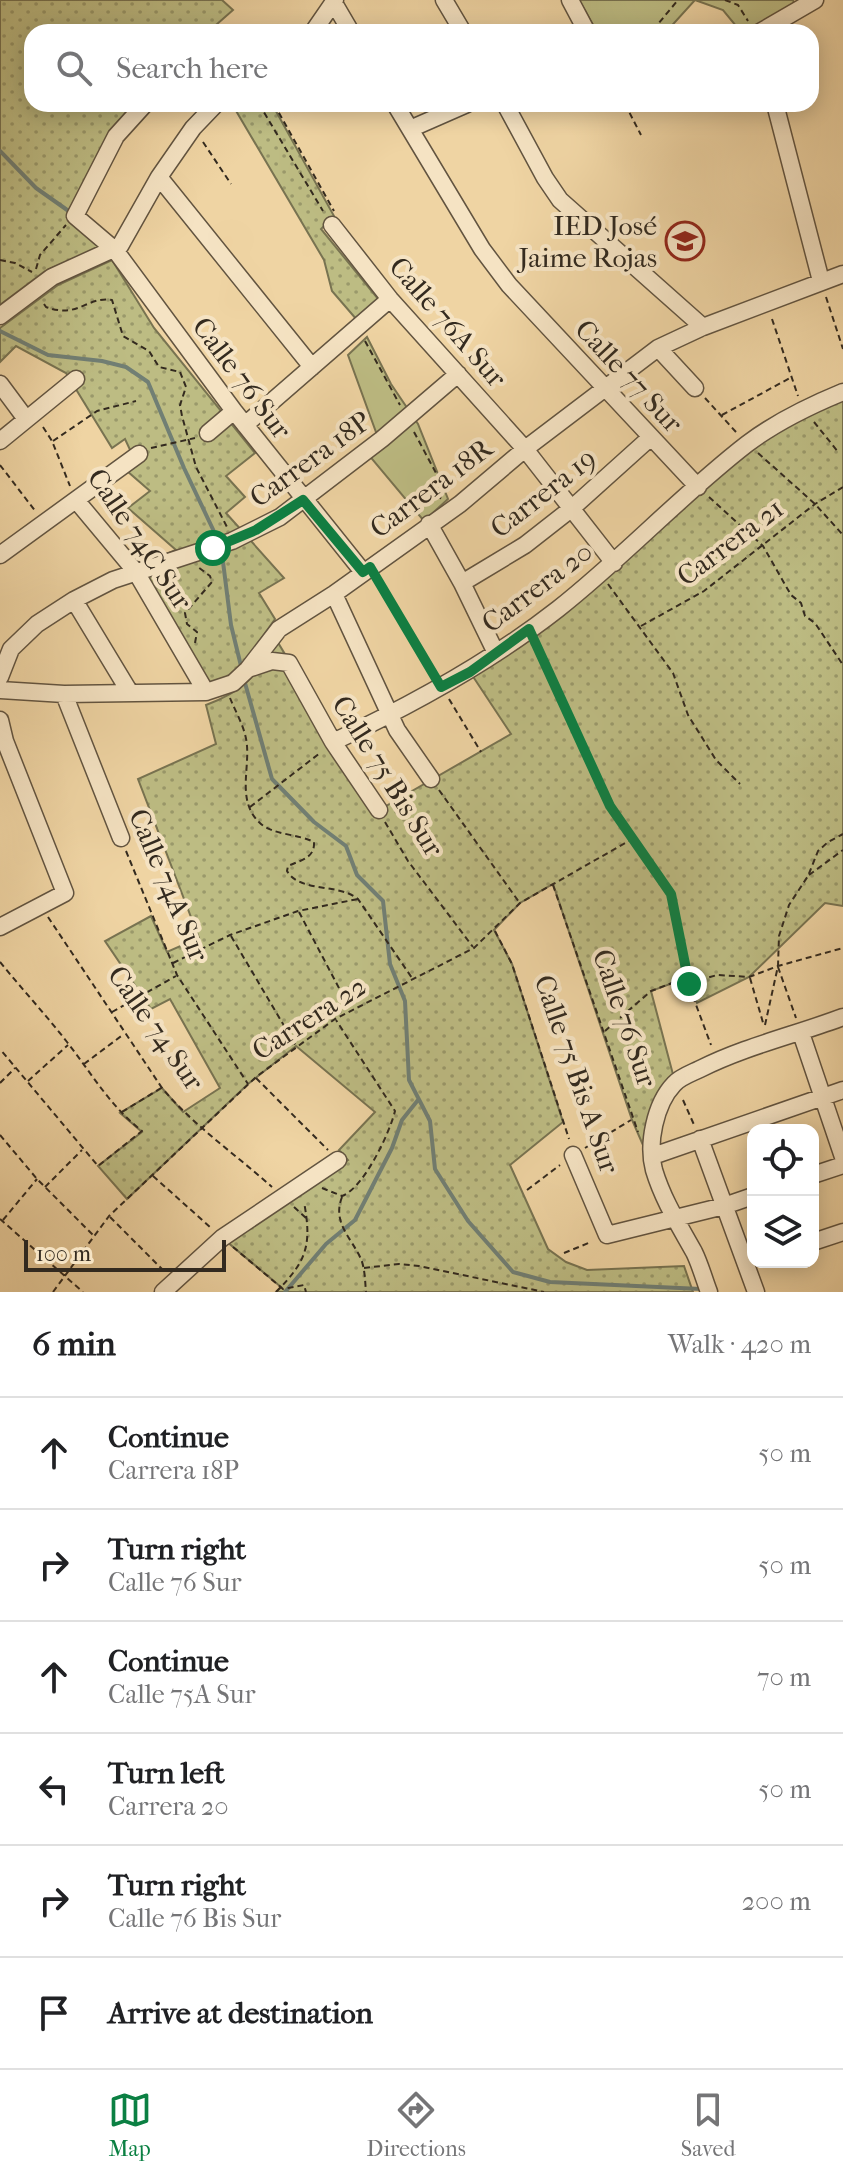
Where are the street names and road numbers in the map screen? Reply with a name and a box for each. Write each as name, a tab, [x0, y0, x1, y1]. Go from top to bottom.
street label: Calle 76A Sur	[382, 250, 514, 394]
street label: Calle 76 Sur	[186, 311, 298, 445]
street label: Calle 77 Sur	[568, 313, 690, 439]
street label: Carrera 18P	[243, 404, 377, 514]
street label: Carrera 18R	[363, 430, 500, 545]
street label: Carrera 19	[484, 442, 602, 544]
street label: Calle 74C Sur	[81, 462, 199, 616]
street label: Carrera 21	[670, 491, 790, 593]
street label: Carrera 20	[475, 535, 599, 639]
street label: Calle 75 Bis Sur	[325, 689, 451, 863]
street label: Calle 74A Sur	[122, 804, 216, 966]
street label: Calle 76 Sur	[586, 945, 664, 1091]
street label: Calle 74 Sur	[101, 959, 211, 1097]
street label: Carrera 22	[246, 969, 372, 1067]
street label: Calle 75 Bis A Sur	[528, 970, 626, 1178]

